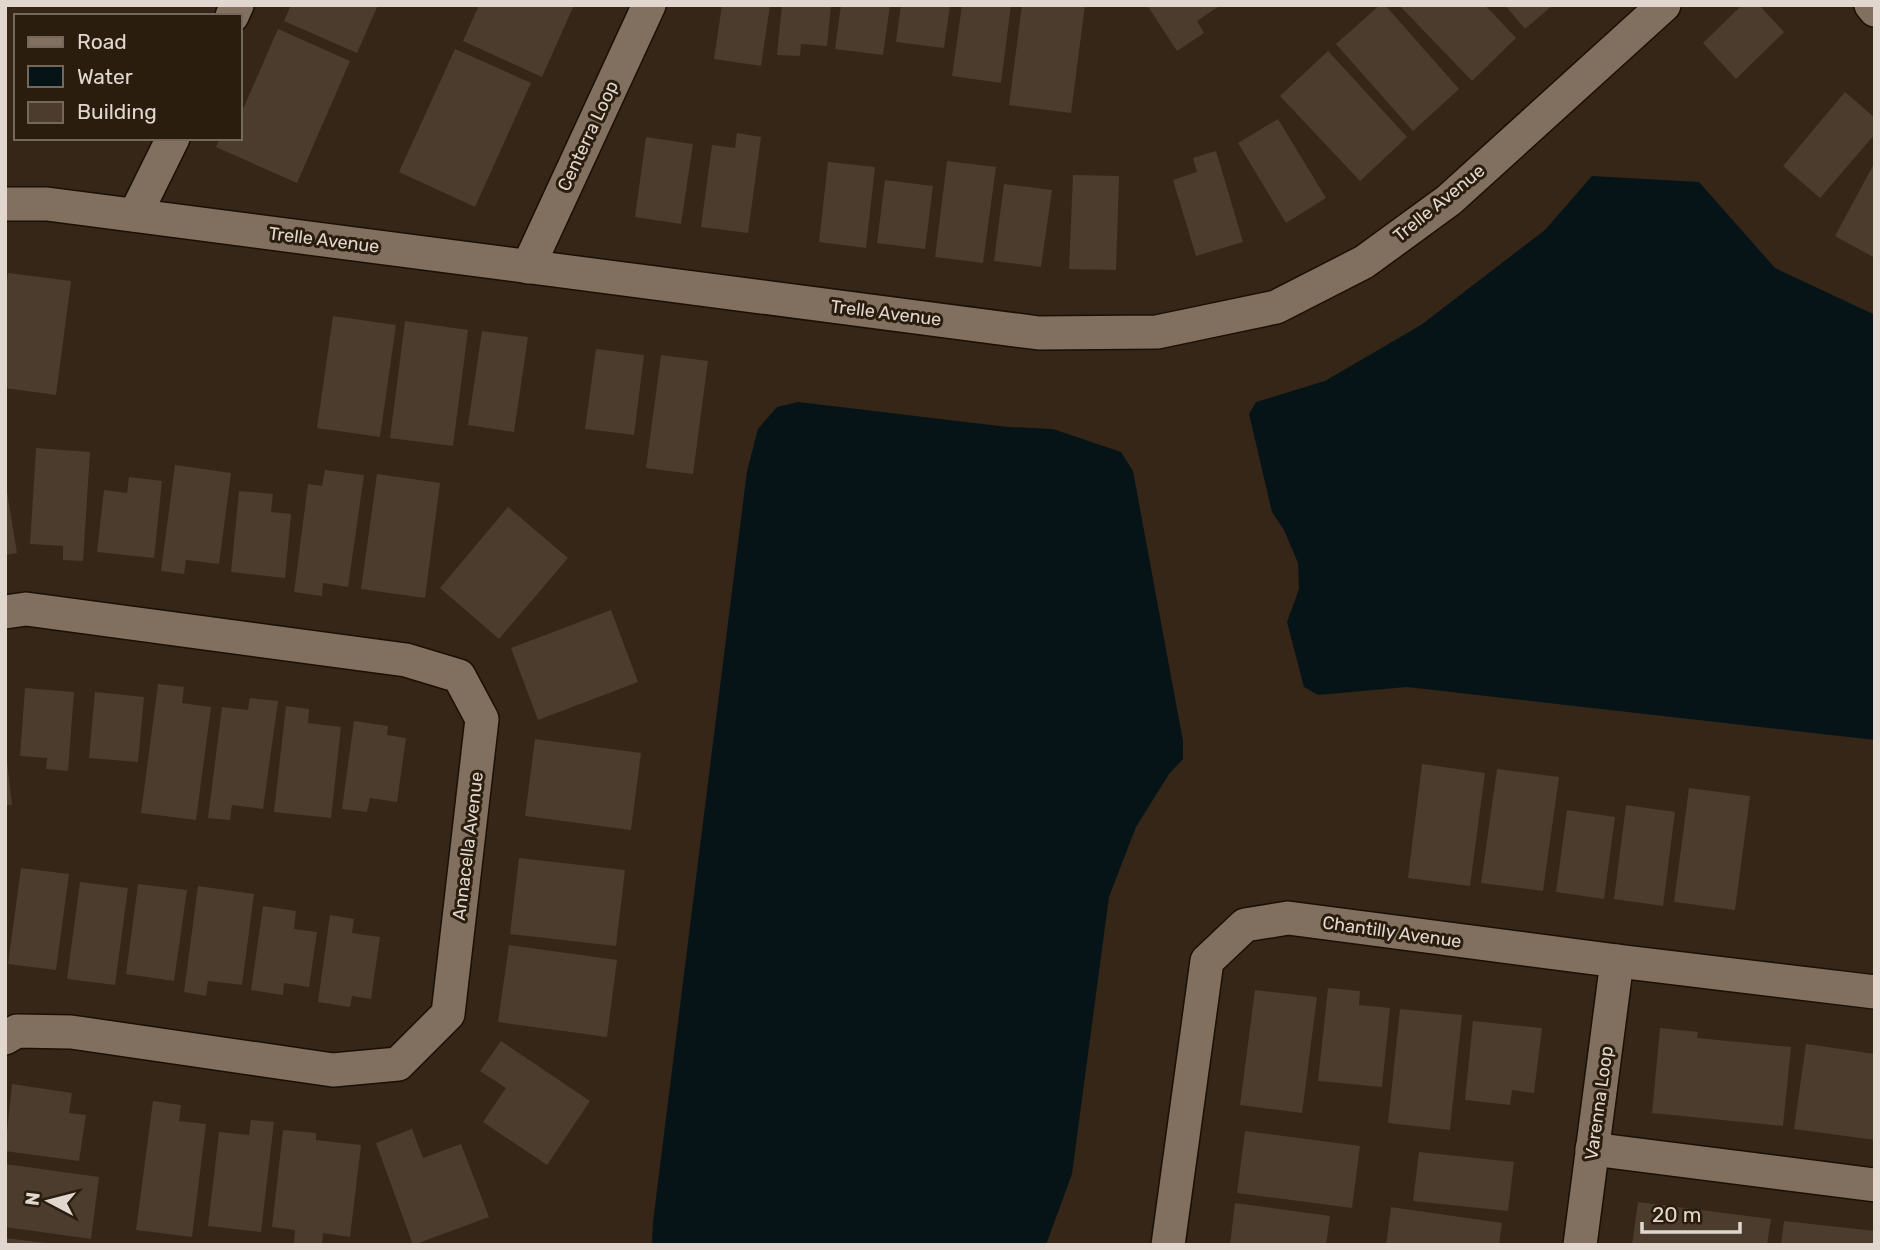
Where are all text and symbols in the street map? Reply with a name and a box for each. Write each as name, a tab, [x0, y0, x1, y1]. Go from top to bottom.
legend	[14, 14, 242, 140]
text: Road	[77, 29, 127, 54]
text: Water	[77, 64, 133, 89]
street label: Centerra Loop	[553, 77, 623, 195]
text: Building	[77, 99, 157, 124]
street label: Trelle Avenue	[1389, 159, 1489, 247]
street label: Trelle Avenue	[267, 222, 381, 258]
street label: Trelle Avenue	[829, 295, 943, 331]
street label: Annacella Avenue	[448, 770, 488, 922]
street label: Chantilly Avenue	[1321, 911, 1463, 953]
street label: Varenna Loop	[1580, 1045, 1618, 1161]
north arrow	[14, 1166, 84, 1236]
scale bar	[1642, 1190, 1740, 1234]
text: N	[20, 1191, 45, 1207]
text: 20 m	[1652, 1202, 1701, 1227]

